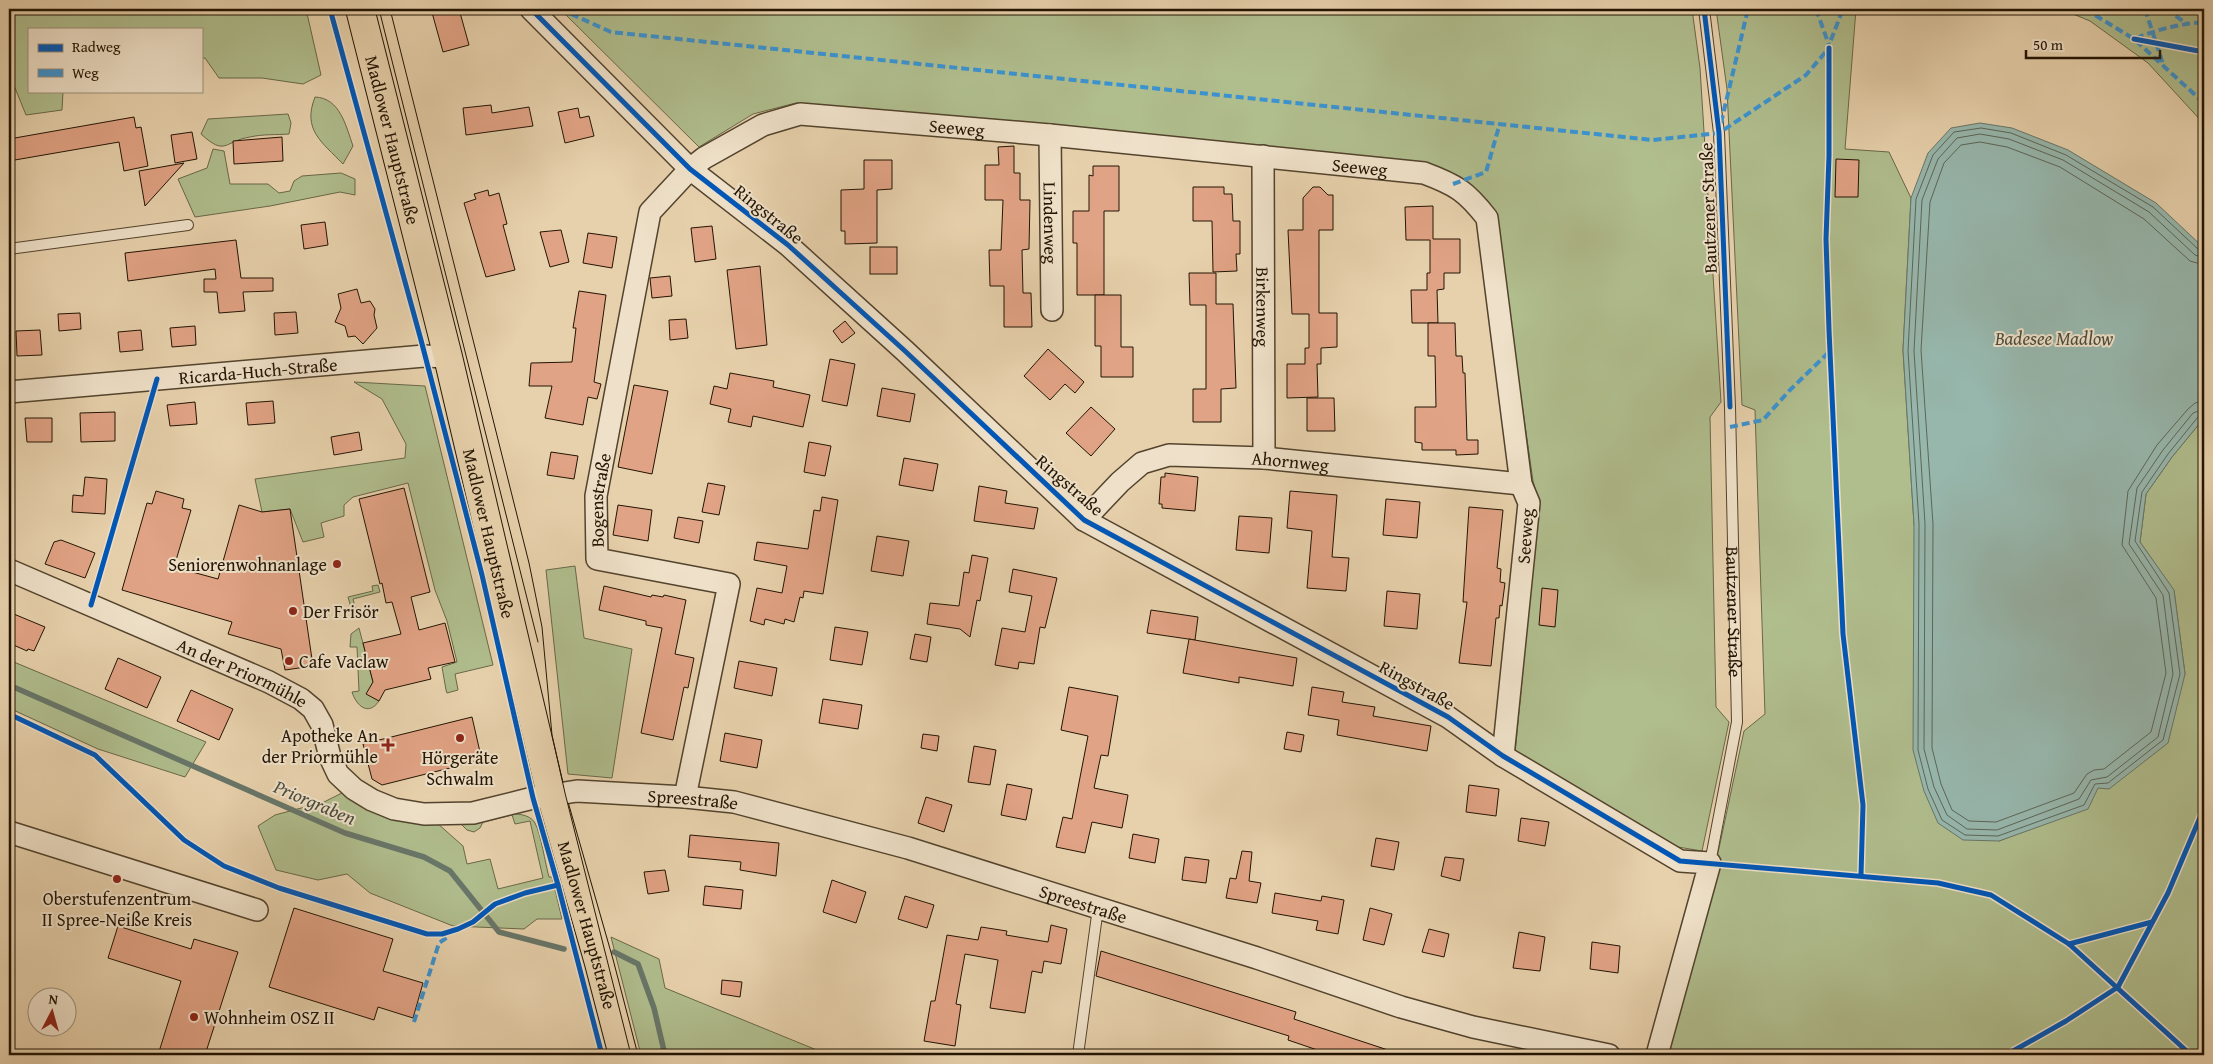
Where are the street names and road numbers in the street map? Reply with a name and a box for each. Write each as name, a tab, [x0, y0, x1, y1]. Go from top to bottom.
street label: Madlower Hauptstraße	[359, 52, 427, 227]
street label: Seeweg	[928, 111, 986, 143]
street label: Bautzener Straße	[1692, 142, 1724, 274]
street label: Seeweg	[1331, 150, 1389, 183]
street label: Ringstraße	[728, 177, 810, 251]
street label: Lindenweg	[1037, 182, 1065, 264]
street label: Birkenweg	[1250, 267, 1277, 347]
street label: Ricarda-Huch-Straße	[178, 350, 339, 391]
street label: Ahornweg	[1251, 444, 1330, 478]
street label: Madlower Hauptstraße	[456, 446, 522, 621]
street label: Ringstraße	[1030, 448, 1110, 522]
street label: Bogenstraße	[582, 450, 617, 548]
street label: Seeweg	[1510, 507, 1540, 565]
street label: Bautzener Straße	[1720, 546, 1750, 678]
street label: An der Priormühle	[173, 631, 315, 713]
street label: Ringstraße	[1374, 653, 1460, 717]
street label: Spreestraße	[647, 781, 742, 816]
street label: Madlower Hauptstraße	[551, 838, 624, 1012]
street label: Spreestraße	[1036, 877, 1131, 930]

